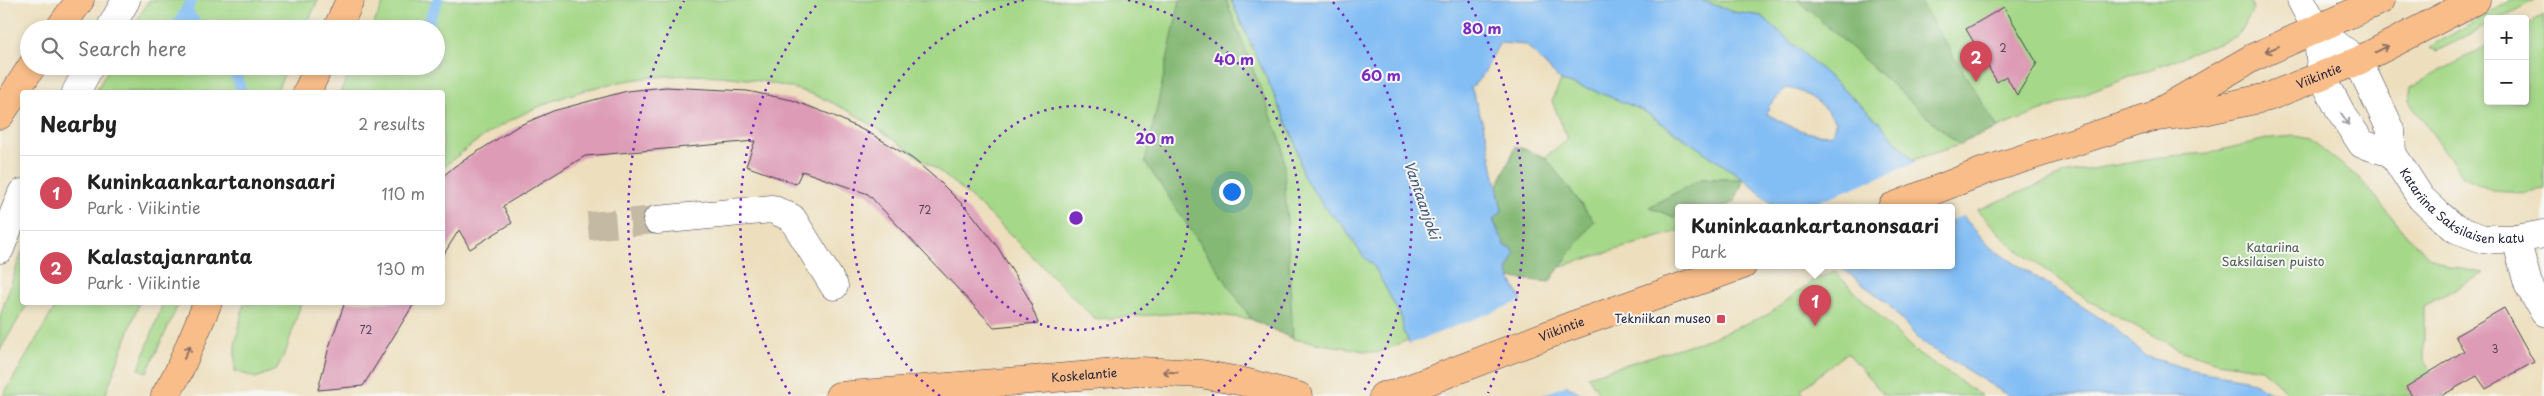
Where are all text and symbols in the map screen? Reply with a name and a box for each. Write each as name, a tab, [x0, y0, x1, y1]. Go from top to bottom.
map controls	[2484, 15, 2529, 105]
button: +	[2484, 15, 2529, 60]
text: 80 m	[1462, 16, 1502, 39]
search box	[20, 20, 445, 75]
icon: search	[38, 34, 66, 62]
text: Search here	[78, 34, 187, 62]
house number: 2	[1999, 40, 2007, 55]
pin: 2	[1960, 41, 1992, 82]
one-way arrow	[2374, 44, 2389, 53]
one-way arrow	[2265, 45, 2280, 55]
text: 40 m	[1214, 47, 1254, 70]
street label: Viikintie	[2293, 59, 2344, 93]
button: −	[2484, 60, 2529, 105]
text: 60 m	[1361, 63, 1401, 86]
text: Nearby	[40, 107, 117, 139]
text: 2 results	[358, 111, 425, 135]
one-way arrow	[2340, 112, 2350, 126]
text: 20 m	[1136, 126, 1174, 149]
water label: Vantaanjoki	[1399, 158, 1446, 244]
street label: Katariina Saksilaisen katu	[2396, 164, 2526, 247]
text: Kuninkaankartanonsaari	[87, 167, 335, 195]
your location	[1219, 179, 1245, 205]
text: 1	[52, 181, 60, 205]
text: 110 m	[382, 181, 425, 205]
text: Park · Viikintie	[87, 195, 201, 219]
house number: 72	[919, 202, 931, 217]
popup	[1675, 204, 1955, 269]
centre of rings	[1067, 209, 1085, 227]
text: Kuninkaankartanonsaari	[1691, 211, 1939, 239]
park label: Katariina Saksilaisen puisto	[2222, 238, 2325, 270]
text: Park	[1691, 239, 1727, 263]
text: Kalastajanranta	[87, 242, 252, 270]
text: 2	[50, 256, 62, 280]
text: 130 m	[377, 256, 425, 280]
text: Park · Viikintie	[87, 270, 201, 294]
pin: 1	[1799, 285, 1831, 326]
place label: Tekniikan museo	[1614, 309, 1711, 327]
street label: Viikintie	[1536, 312, 1587, 345]
marker: Tekniikan museo	[1715, 313, 1727, 325]
house number: 72	[360, 322, 372, 337]
house number: 3	[2492, 341, 2498, 356]
one-way arrow	[182, 345, 192, 360]
street label: Koskelantie	[1050, 363, 1118, 386]
one-way arrow	[1163, 368, 1179, 377]

